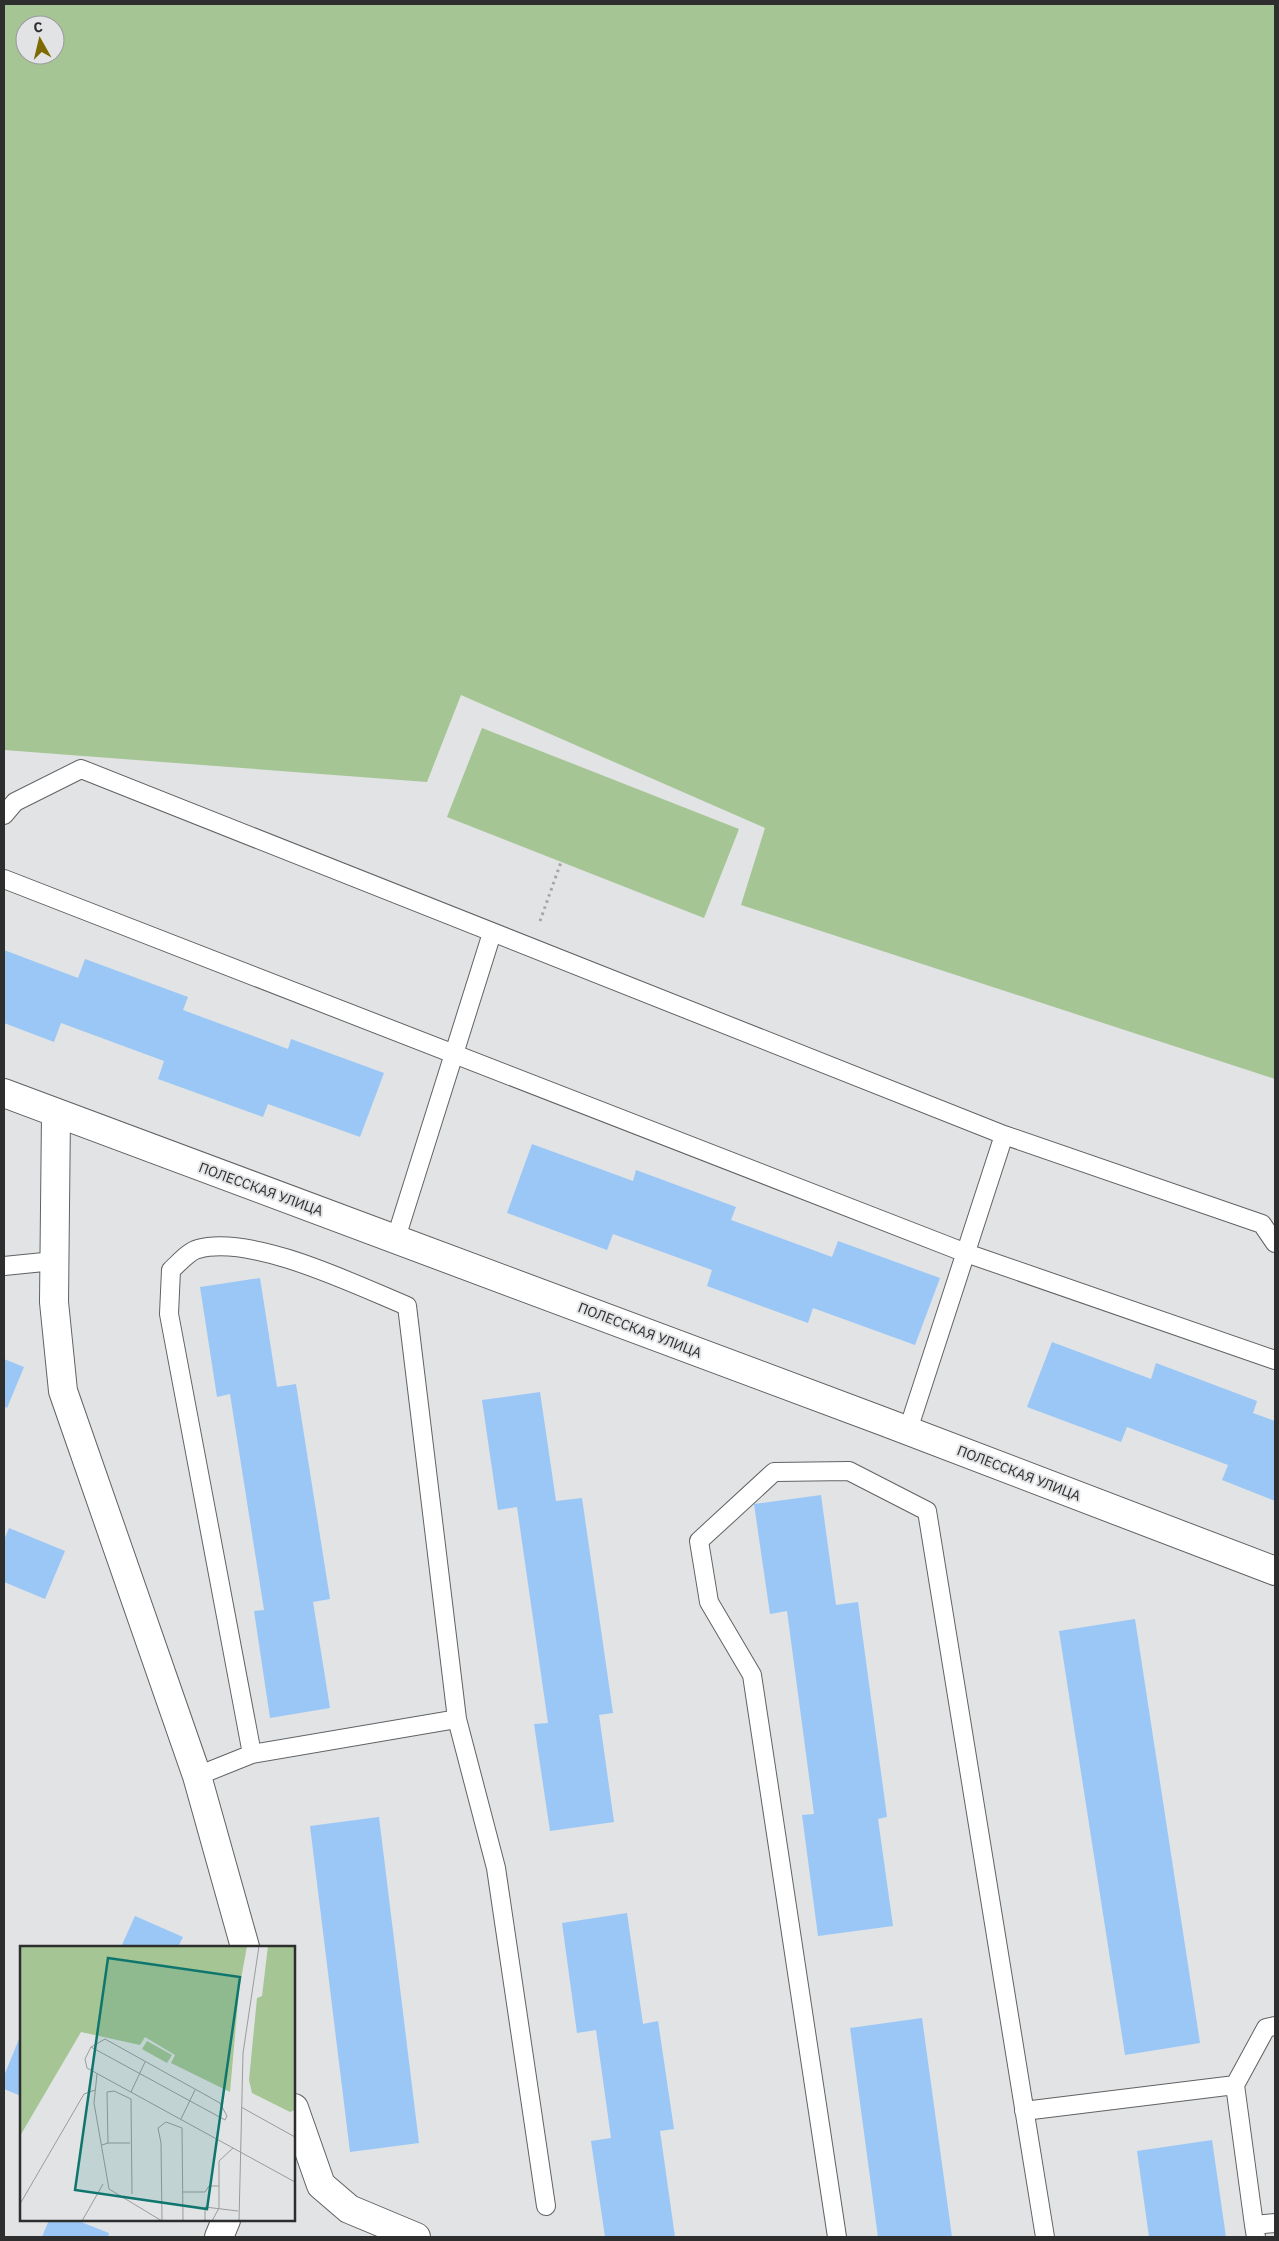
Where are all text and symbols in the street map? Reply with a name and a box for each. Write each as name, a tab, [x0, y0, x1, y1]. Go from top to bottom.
north arrow	[15, 15, 65, 65]
text: С	[32, 18, 44, 37]
street label: ПОЛЕССКАЯ УЛИЦА	[196, 1158, 326, 1220]
street label: ПОЛЕССКАЯ УЛИЦА	[576, 1298, 704, 1362]
street label: ПОЛЕССКАЯ УЛИЦА	[955, 1441, 1083, 1505]
inset map	[20, 1946, 295, 2221]

